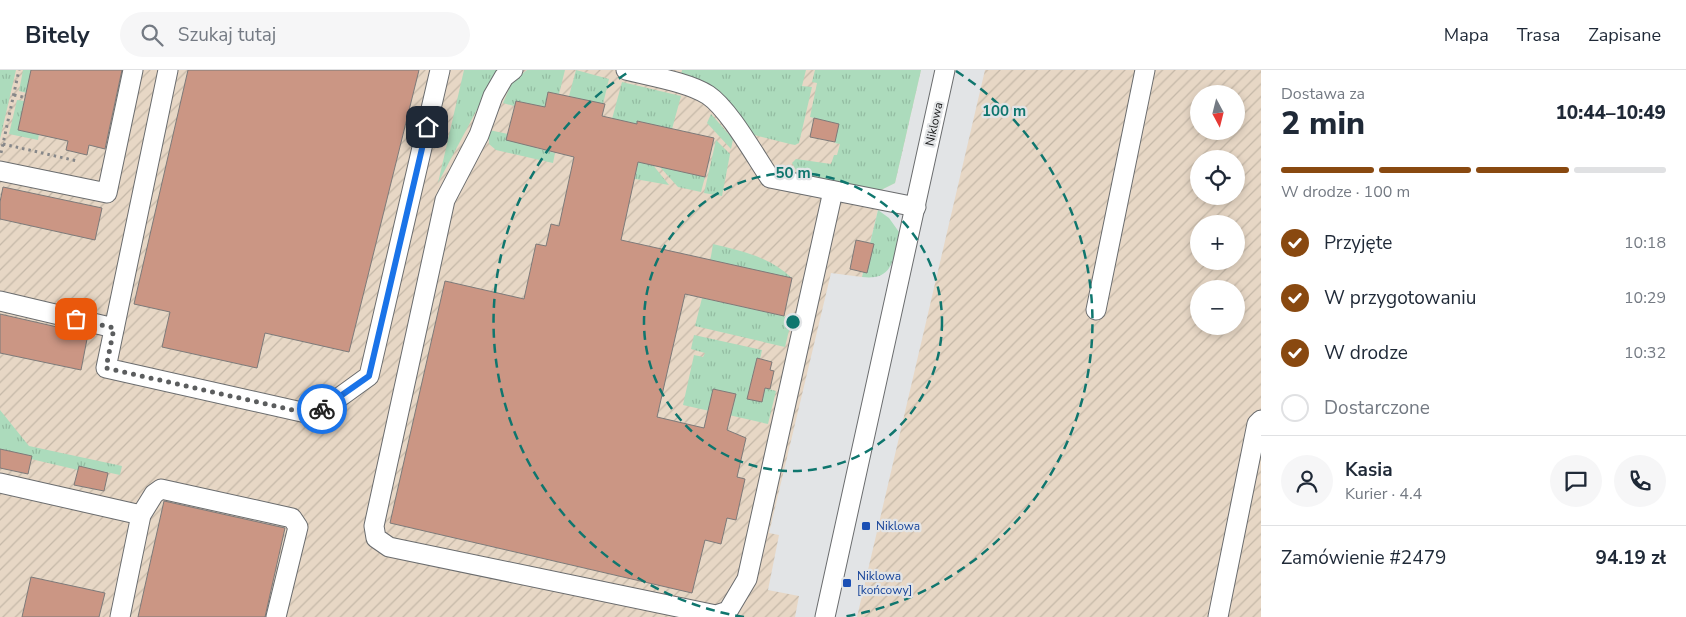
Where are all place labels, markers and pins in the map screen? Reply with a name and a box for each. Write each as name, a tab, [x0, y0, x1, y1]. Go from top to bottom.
pin	[406, 106, 448, 148]
pin	[55, 298, 97, 340]
centre of rings	[784, 313, 802, 331]
place label: Niklowa	[876, 518, 920, 534]
marker: Niklowa	[860, 520, 872, 532]
place label: Niklowa [końcowy]	[857, 568, 912, 598]
marker: Niklowa [końcowy]	[841, 577, 853, 589]

